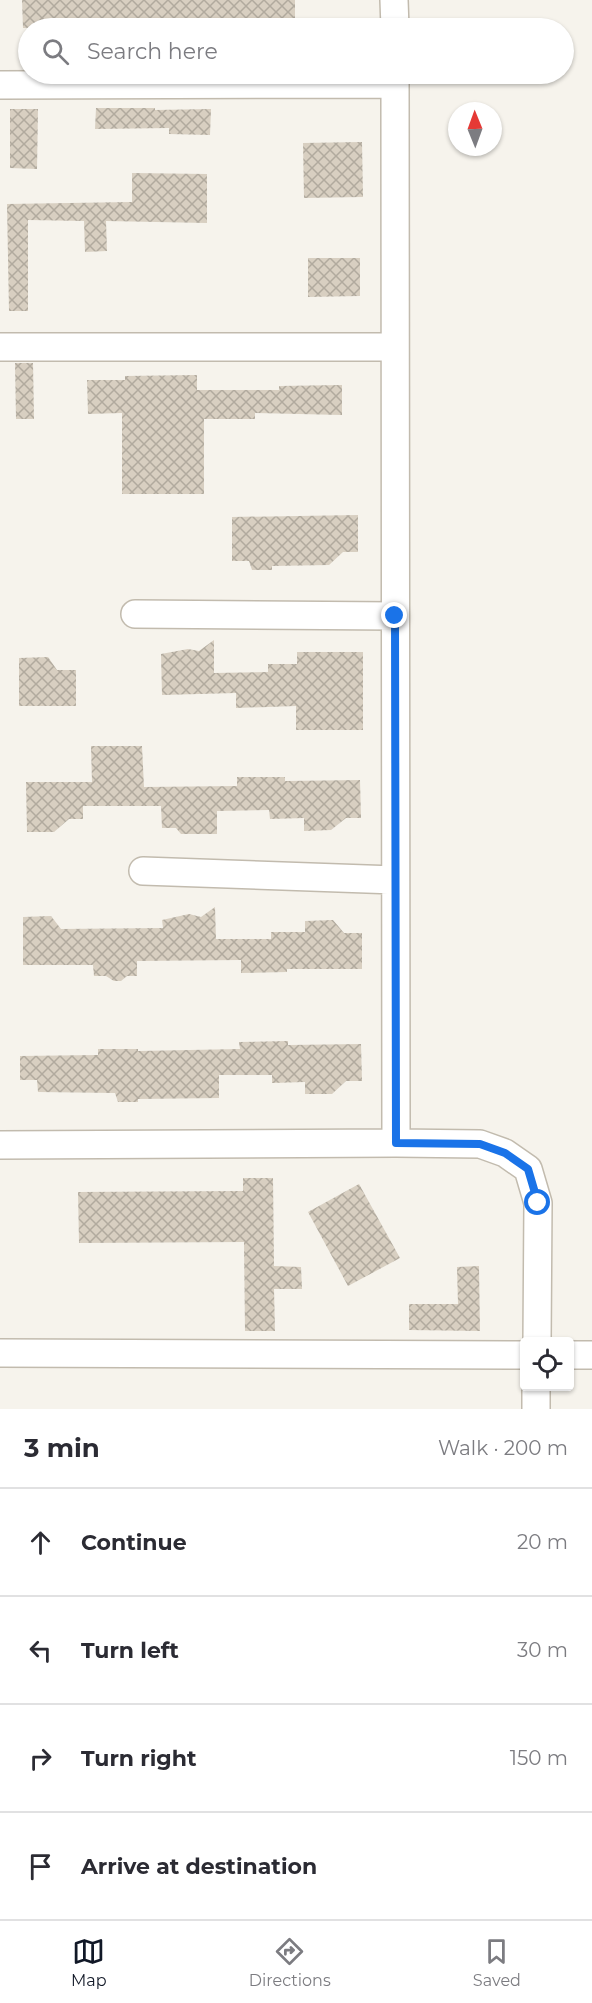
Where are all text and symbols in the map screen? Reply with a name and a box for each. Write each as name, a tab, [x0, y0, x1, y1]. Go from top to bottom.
search box	[18, 18, 574, 84]
icon: search	[39, 35, 72, 68]
text: Search here	[87, 38, 218, 65]
north arrow	[448, 102, 502, 156]
route end	[381, 602, 407, 628]
route start	[524, 1189, 550, 1215]
map controls	[520, 1337, 574, 1391]
button: locate	[520, 1337, 574, 1391]
text: 3 min	[24, 1432, 100, 1464]
text: Walk · 200 m	[438, 1436, 568, 1460]
icon: ahead	[24, 1526, 57, 1559]
text: Continue	[81, 1529, 187, 1556]
text: 20 m	[517, 1530, 568, 1554]
icon: left	[24, 1634, 57, 1667]
text: Turn left	[81, 1637, 179, 1664]
text: 30 m	[517, 1638, 568, 1662]
icon: right	[24, 1742, 57, 1775]
text: Turn right	[81, 1745, 196, 1772]
text: 150 m	[510, 1746, 568, 1770]
icon: arrive	[24, 1850, 57, 1883]
text: Arrive at destination	[81, 1853, 317, 1880]
tab: Map	[71, 1935, 107, 1990]
tab: Directions	[249, 1935, 331, 1990]
tab: Saved	[473, 1935, 521, 1990]

